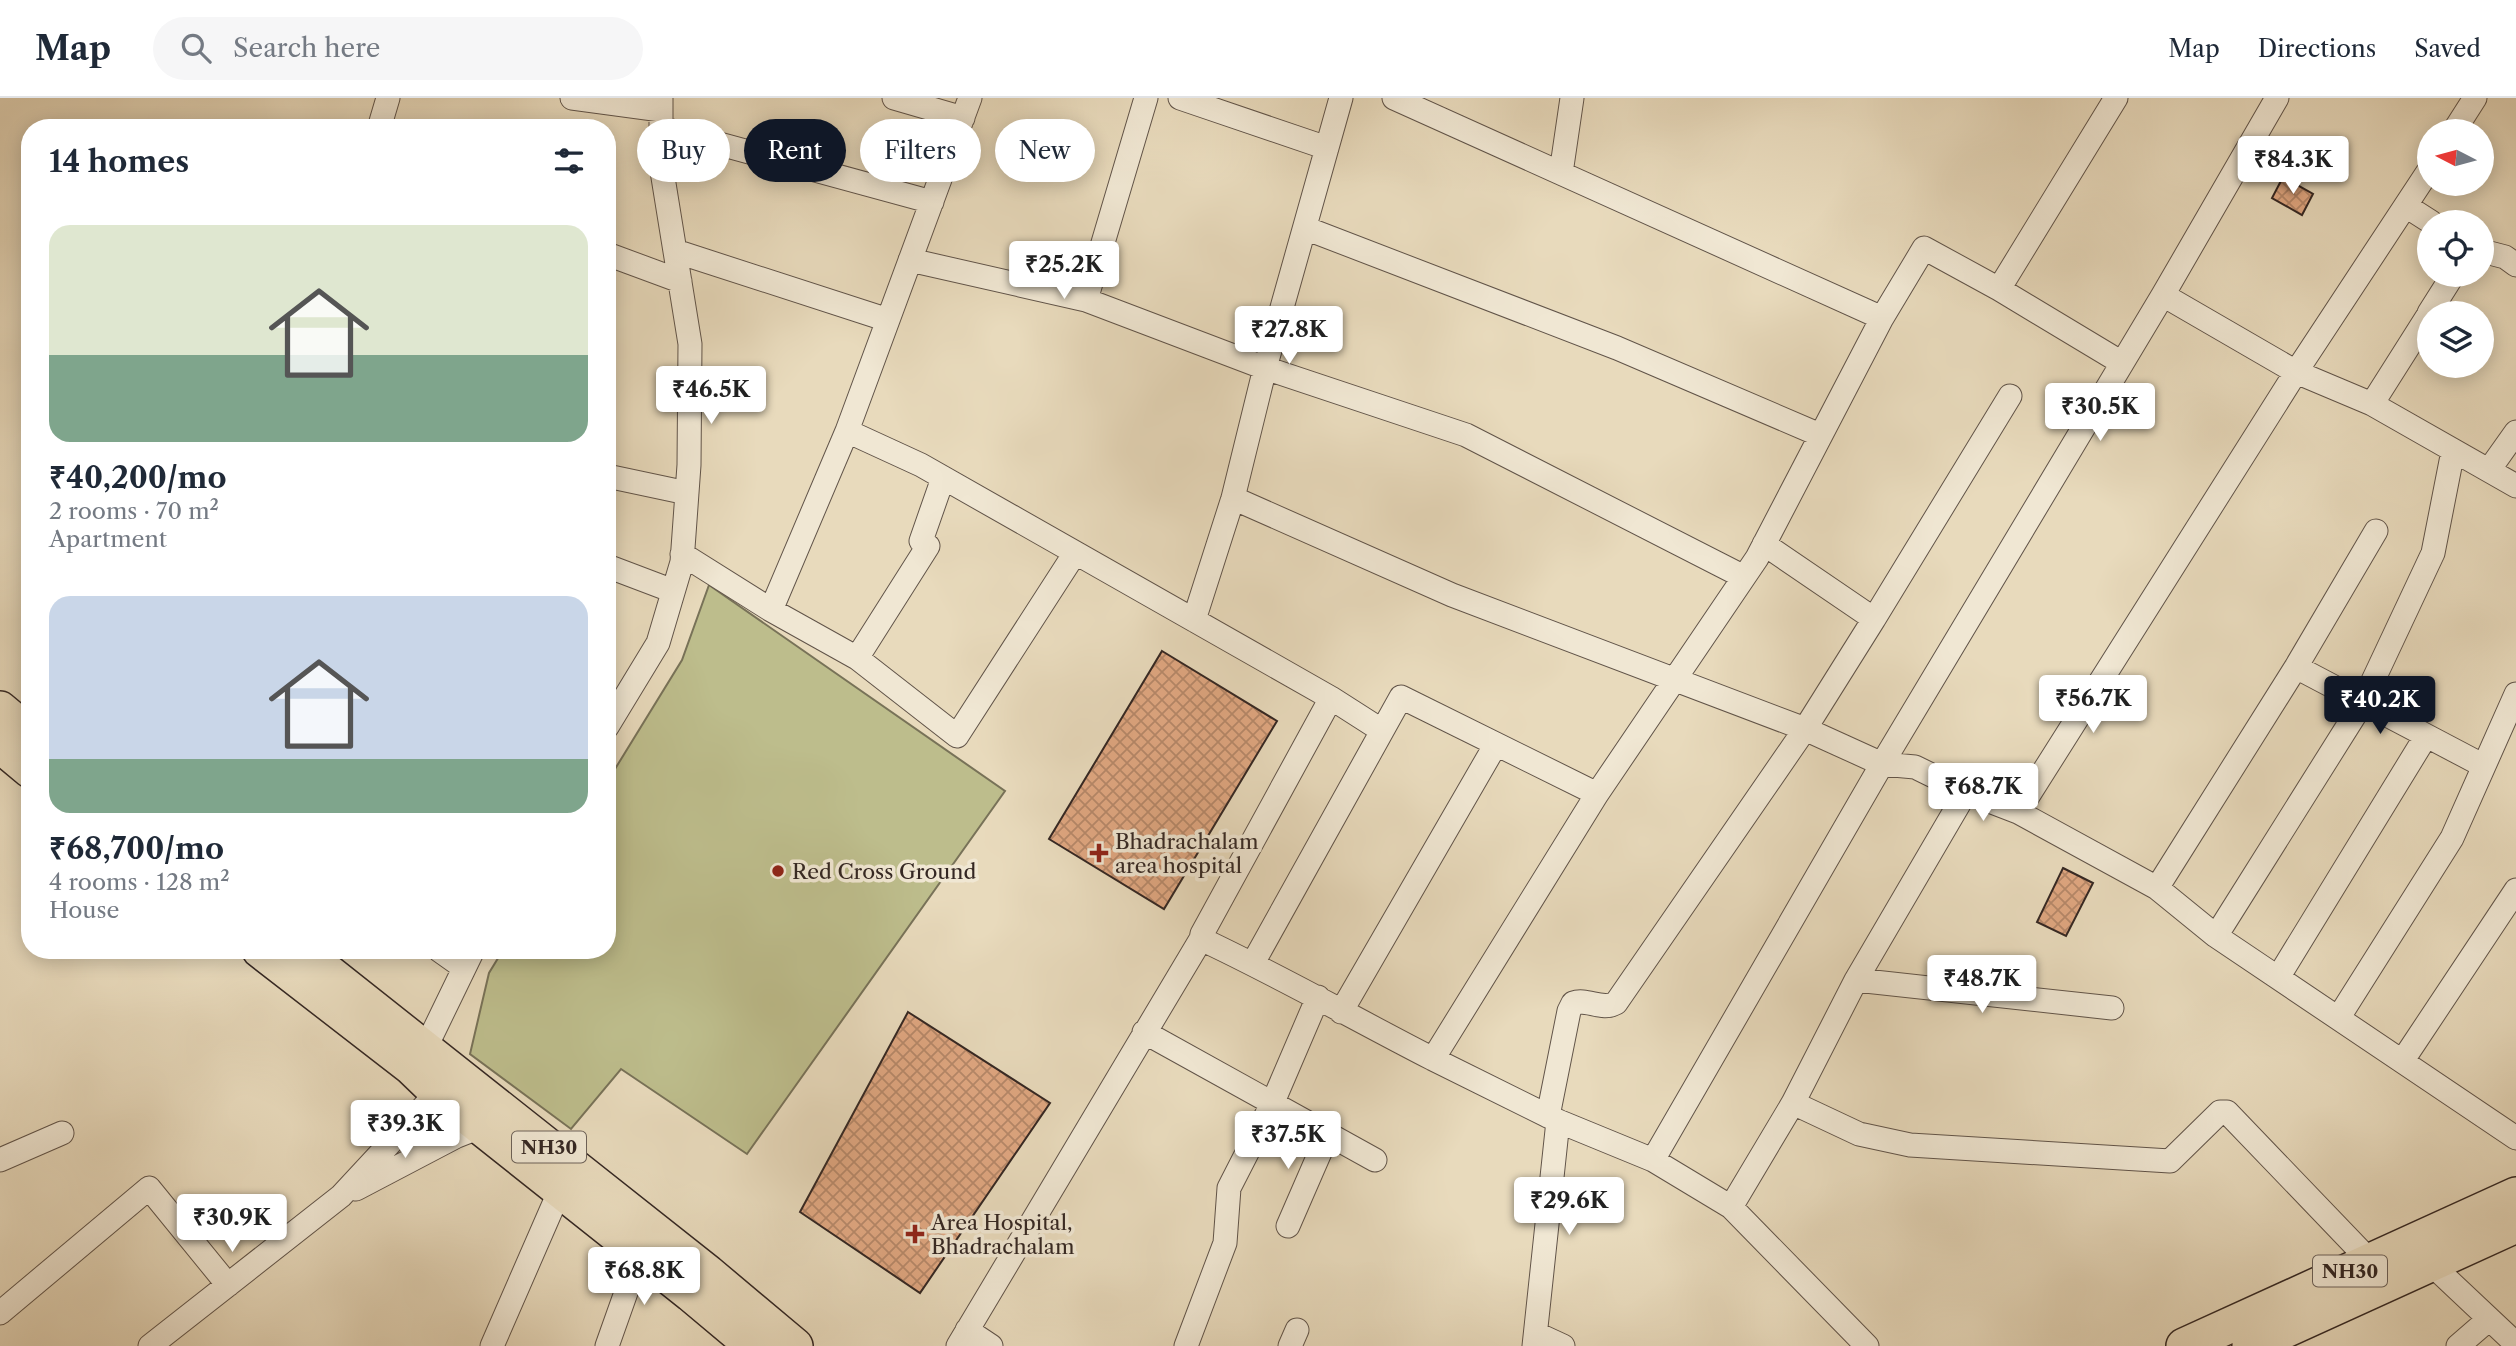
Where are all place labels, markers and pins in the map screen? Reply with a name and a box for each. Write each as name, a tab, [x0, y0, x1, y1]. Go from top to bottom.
pin: ₹84.3K	[2236, 136, 2350, 196]
pin: ₹25.2K	[1007, 242, 1121, 301]
pin: ₹27.8K	[1232, 306, 1346, 366]
pin: ₹46.5K	[654, 366, 768, 426]
pin: ₹30.5K	[2043, 384, 2157, 443]
pin: ₹56.7K	[2036, 676, 2150, 735]
pin: ₹40.2K	[2323, 676, 2437, 736]
pin: ₹68.7K	[1926, 764, 2040, 823]
place label: Bhadrachalam area hospital	[1115, 829, 1259, 878]
marker: Bhadrachalam area hospital	[1089, 843, 1109, 863]
place label: Red Cross Ground	[792, 859, 976, 884]
marker: Red Cross Ground	[770, 863, 786, 879]
pin: ₹48.7K	[1925, 956, 2039, 1015]
pin: ₹39.3K	[348, 1100, 462, 1160]
pin: ₹37.5K	[1231, 1112, 1345, 1171]
pin: ₹29.6K	[1512, 1178, 1626, 1237]
pin: ₹30.9K	[175, 1194, 289, 1254]
place label: Area Hospital, Bhadrachalam	[930, 1210, 1075, 1259]
marker: Area Hospital, Bhadrachalam	[905, 1224, 925, 1244]
pin: ₹68.8K	[587, 1248, 701, 1307]

